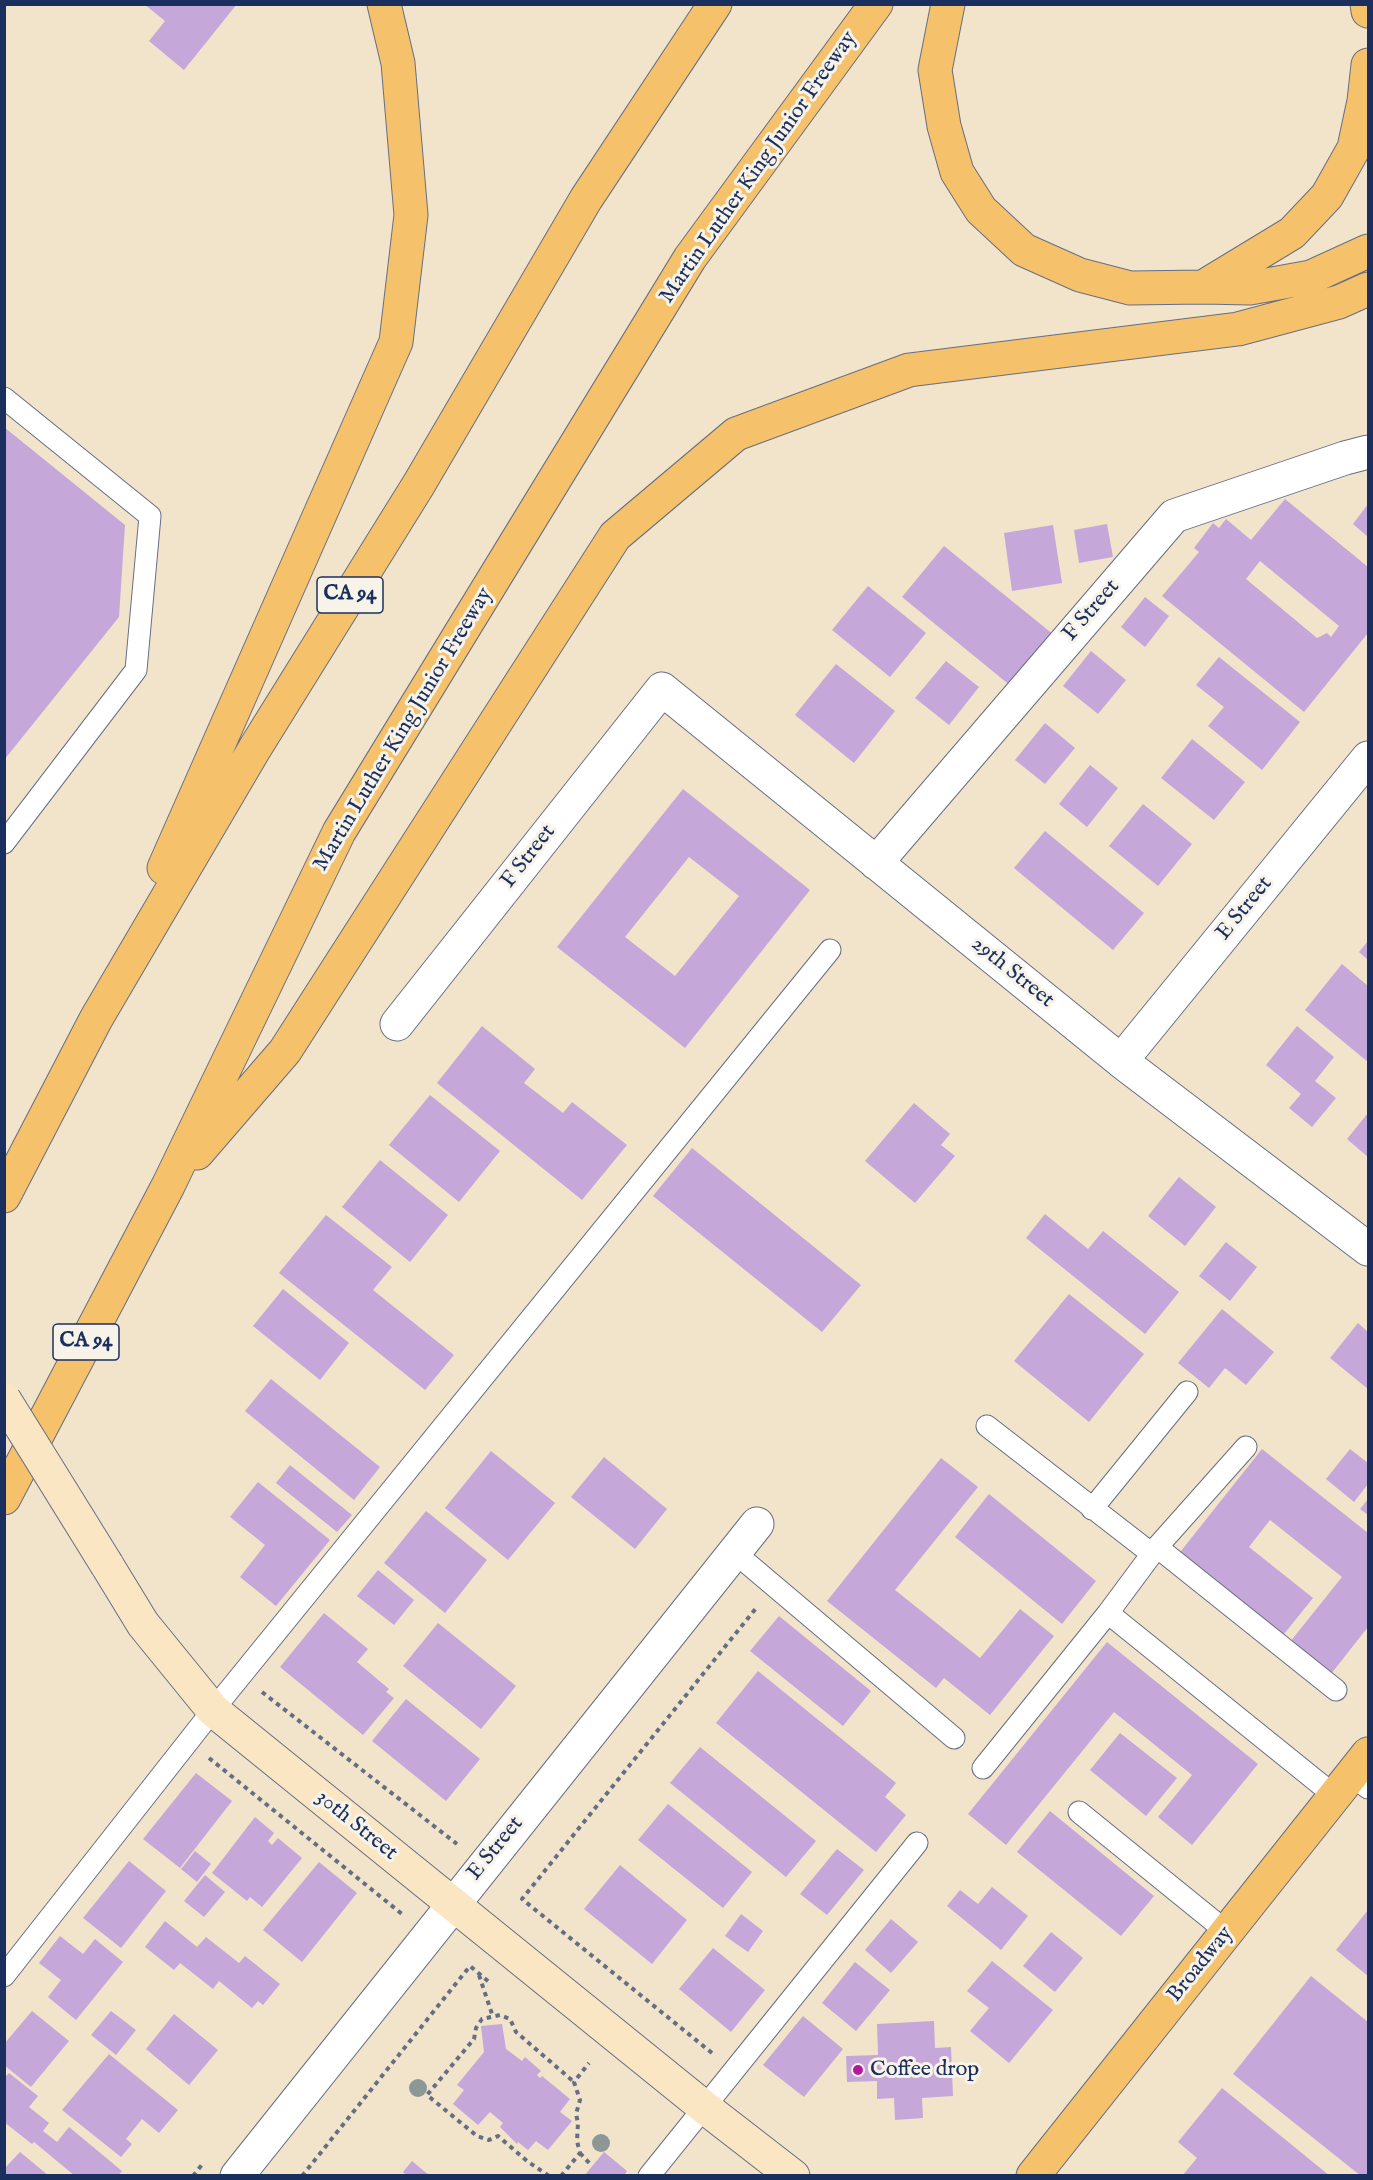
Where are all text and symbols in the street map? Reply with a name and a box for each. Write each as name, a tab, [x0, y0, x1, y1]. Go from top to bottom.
street label: Martin Luther King Junior Freeway	[655, 27, 863, 309]
street label: F Street	[1058, 575, 1126, 647]
road number: CA 94	[317, 577, 383, 613]
street label: Martin Luther King Junior Freeway	[309, 583, 499, 877]
street label: F Street	[496, 820, 562, 894]
street label: E Street	[1211, 872, 1279, 946]
street label: 29th Street	[965, 932, 1059, 1014]
road number: CA 94	[53, 1324, 119, 1360]
street label: 30th Street	[310, 1785, 402, 1867]
street label: E Street	[462, 1812, 530, 1886]
street label: Broadway	[1162, 1922, 1240, 2008]
place label: Coffee drop	[870, 2057, 979, 2083]
marker: Coffee drop	[851, 2063, 865, 2077]

